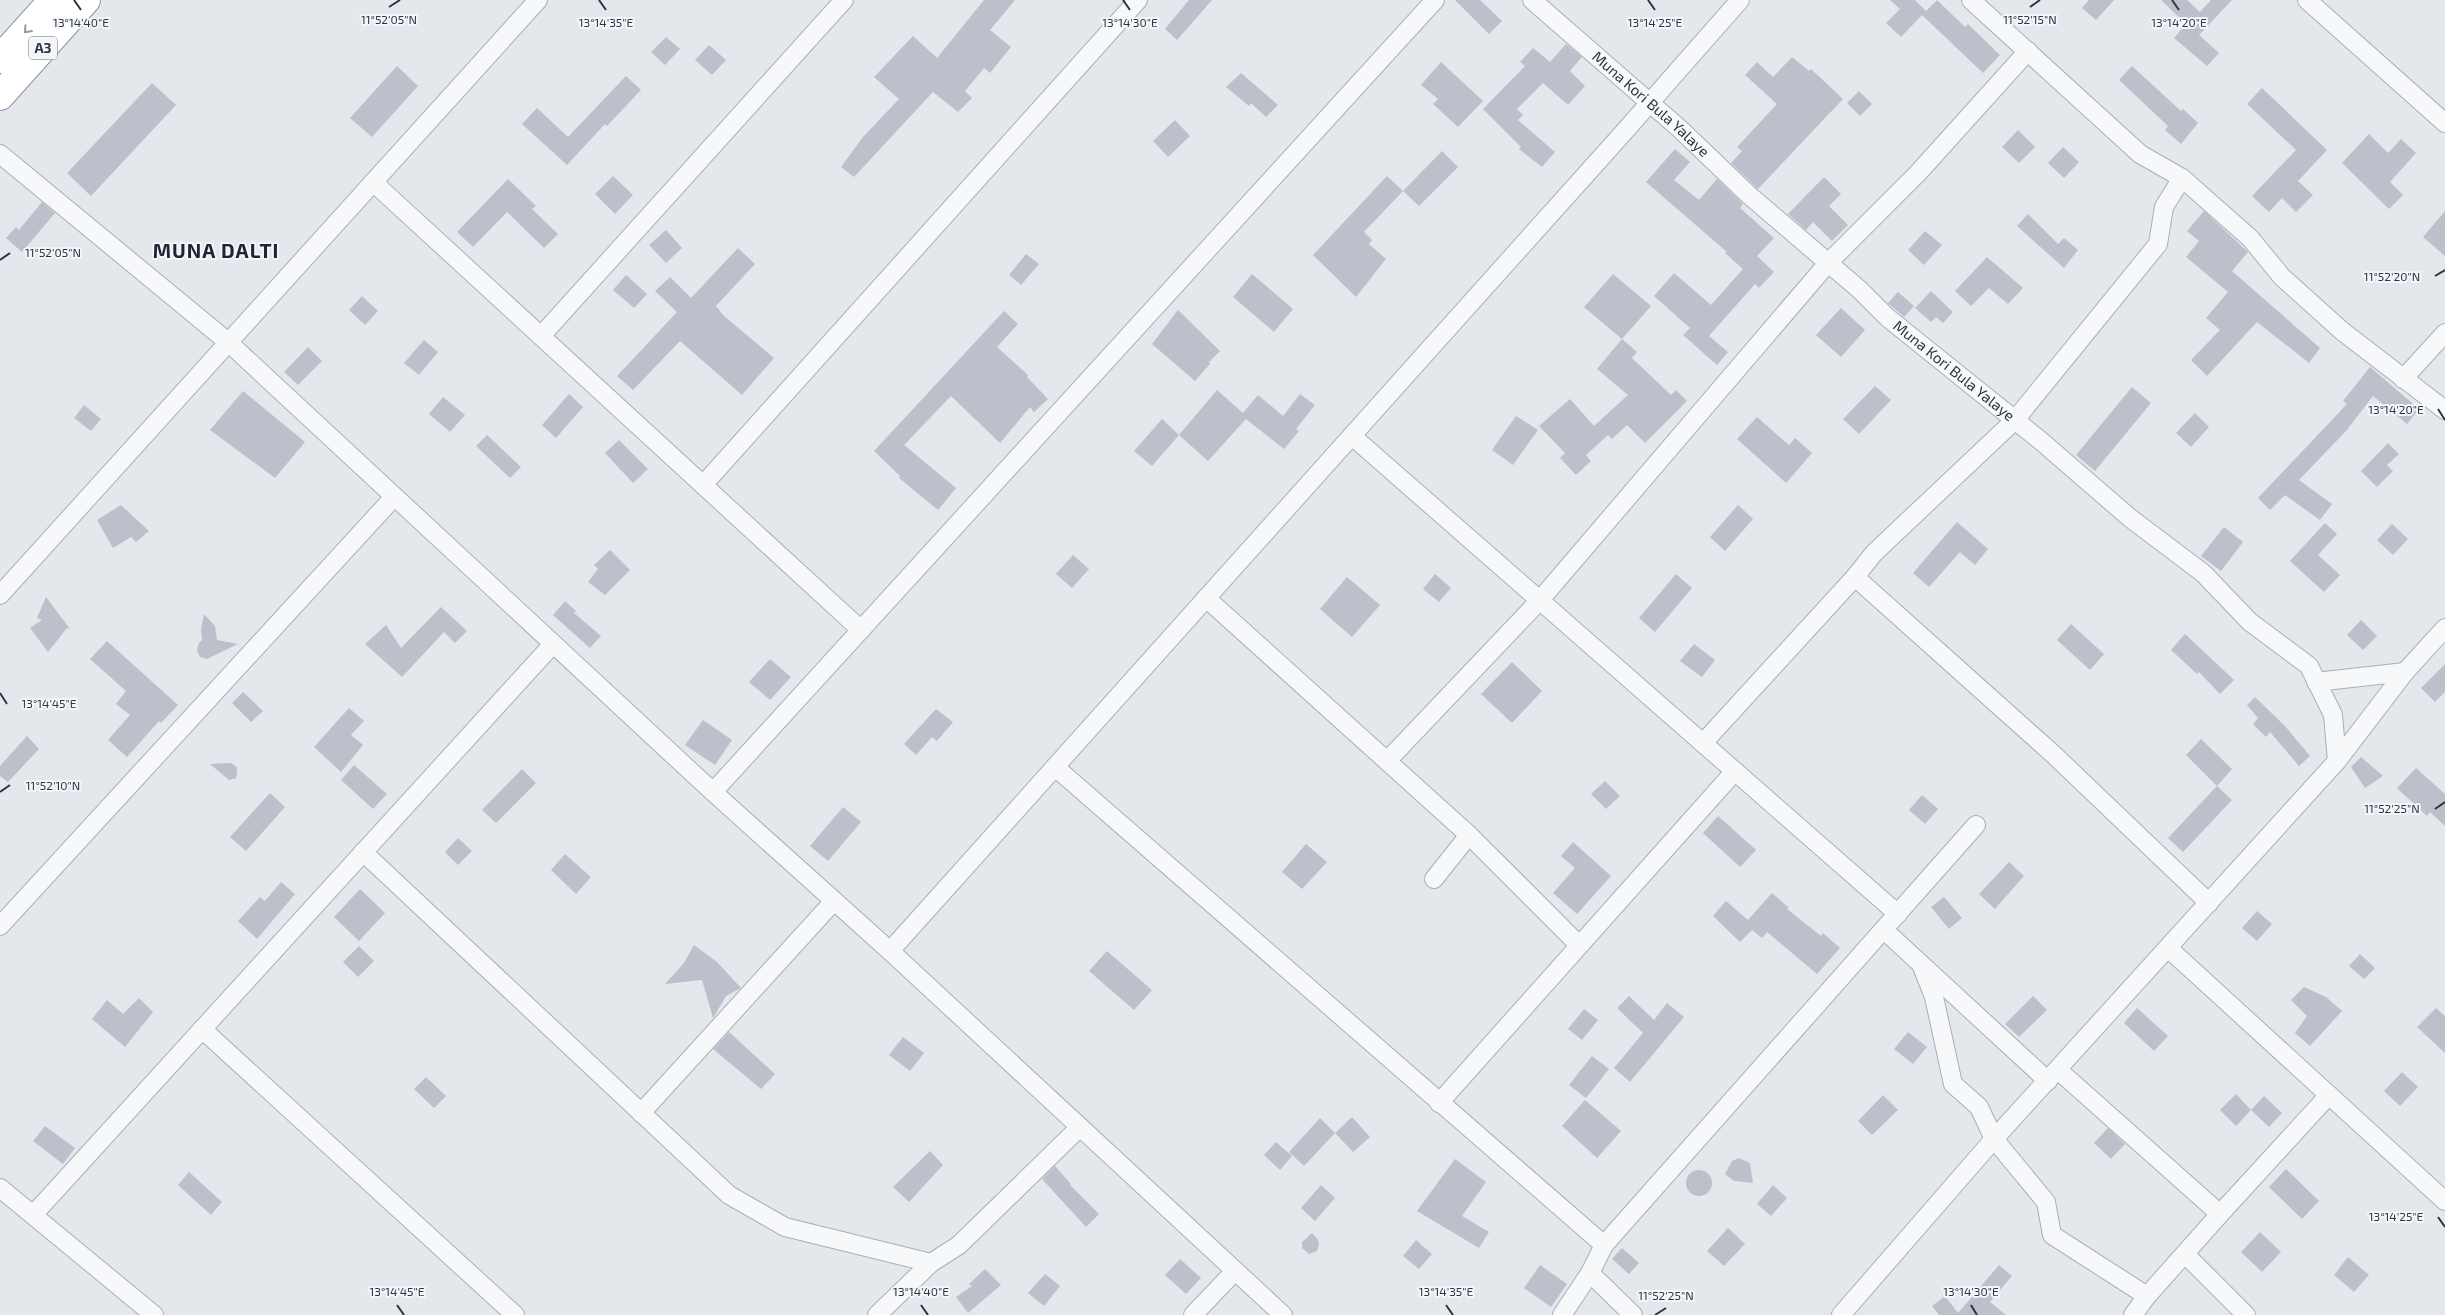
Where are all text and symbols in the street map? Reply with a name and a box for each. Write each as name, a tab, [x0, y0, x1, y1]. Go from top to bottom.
text: 11°52'05"N	[361, 12, 417, 26]
text: 11°52'15"N	[2003, 12, 2057, 26]
text: 13°14'40"E	[53, 15, 109, 29]
text: 13°14'35"E	[579, 15, 634, 29]
text: 13°14'30"E	[1102, 15, 1158, 29]
text: 13°14'25"E	[1628, 15, 1683, 29]
text: 13°14'20"E	[2151, 15, 2207, 29]
one-way arrow	[23, 24, 32, 33]
road number: A3	[29, 36, 57, 59]
street label: Muna Kori Bula Yalaye	[1589, 47, 1714, 160]
district label: MUNA DALTI	[153, 238, 279, 262]
text: 11°52'05"N	[25, 245, 81, 259]
text: 11°52'20"N	[2364, 269, 2420, 283]
street label: Muna Kori Bula Yalaye	[1890, 316, 2019, 424]
text: 13°14'20"E	[2368, 402, 2424, 416]
text: 13°14'45"E	[22, 696, 77, 710]
text: 11°52'10"N	[26, 778, 80, 792]
text: 11°52'25"N	[2364, 801, 2420, 815]
text: 13°14'25"E	[2369, 1209, 2424, 1223]
text: 13°14'45"E	[370, 1284, 425, 1298]
text: 13°14'40"E	[893, 1284, 949, 1298]
text: 13°14'35"E	[1419, 1284, 1474, 1298]
text: 13°14'30"E	[1943, 1284, 1999, 1298]
text: 11°52'25"N	[1638, 1288, 1694, 1302]

